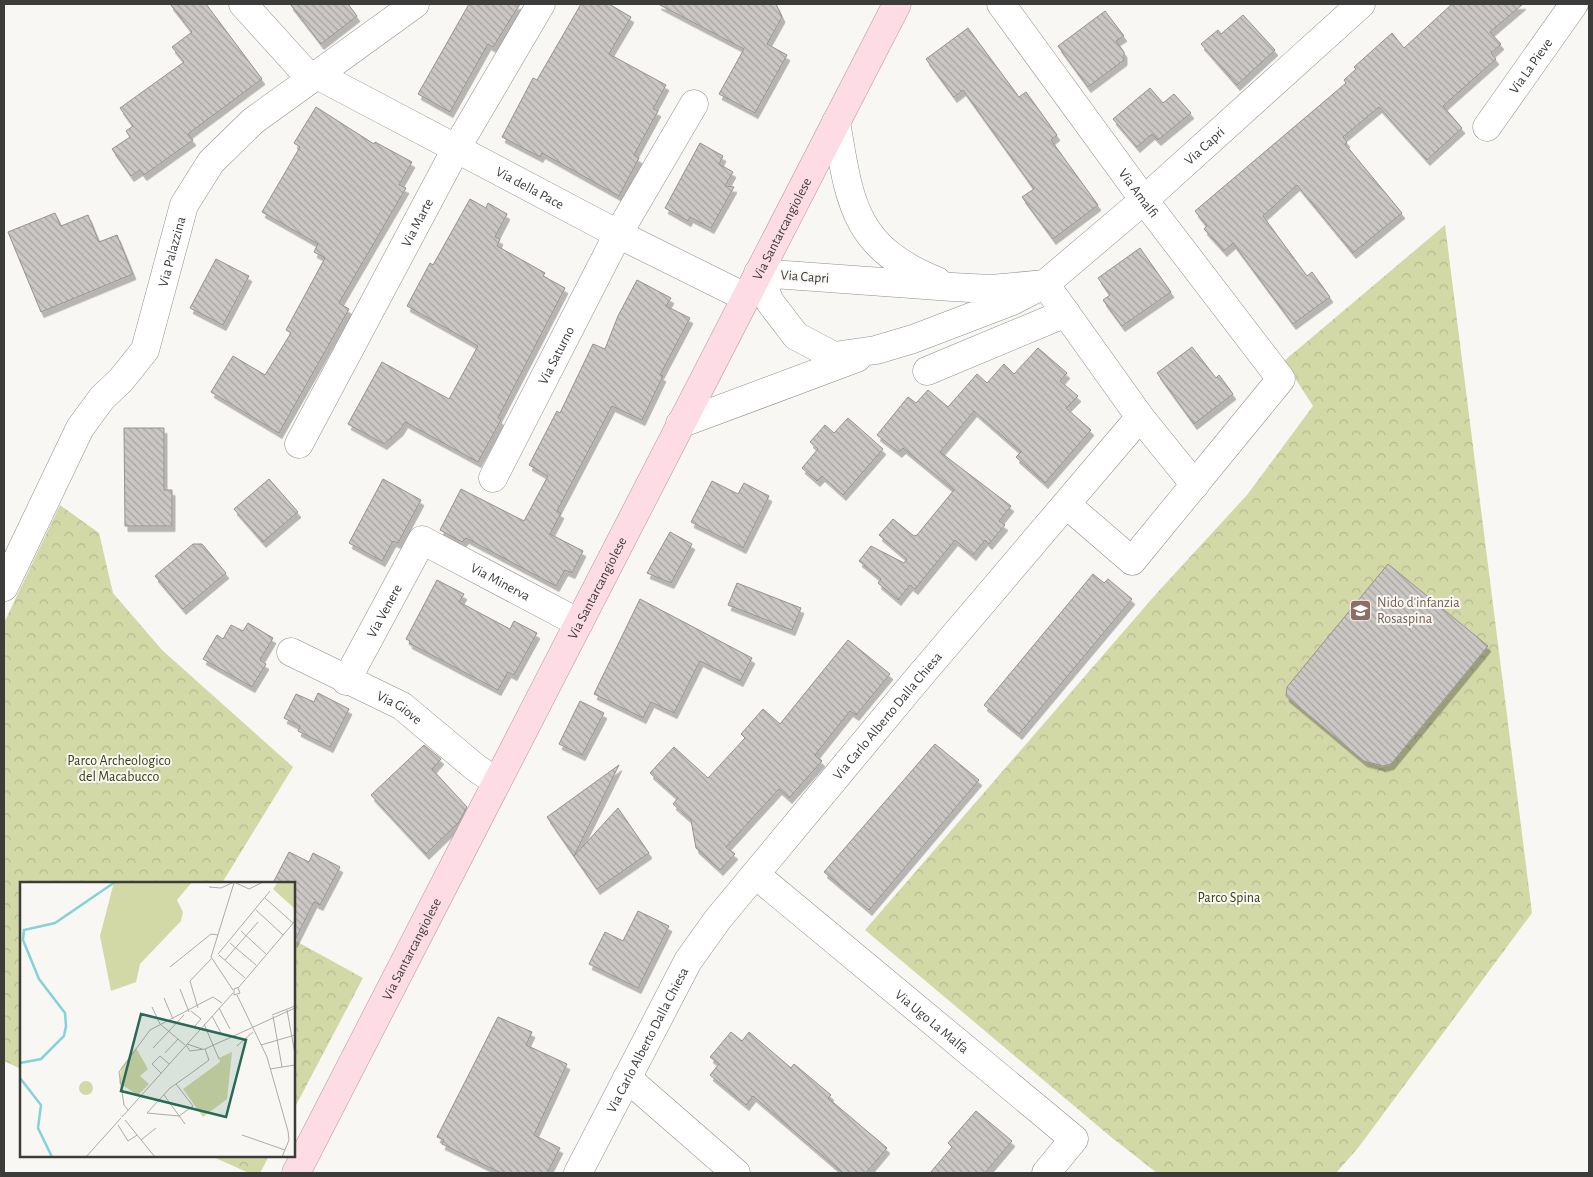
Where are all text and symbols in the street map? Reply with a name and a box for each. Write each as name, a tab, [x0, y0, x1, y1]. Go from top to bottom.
street label: Via La Pieve	[1507, 36, 1555, 97]
street label: Via Capri	[1182, 125, 1228, 168]
street label: Via della Pace	[493, 165, 566, 212]
street label: Via Amalfi	[1116, 166, 1161, 221]
street label: Via Santarcangiolese	[750, 176, 814, 282]
street label: Via Marte	[399, 196, 436, 249]
street label: Via Palazzina	[156, 215, 189, 288]
street label: Via Capri	[780, 268, 830, 286]
street label: Via Saturno	[536, 324, 577, 387]
street label: Via Santarcangiolese	[566, 535, 630, 642]
street label: Via Minerva	[468, 561, 533, 604]
street label: Via Venere	[365, 582, 405, 640]
place label: Nido d'infanzia Rosaspina	[1377, 596, 1460, 626]
school or university icon: Nido d'infanzia Rosaspina	[1349, 598, 1373, 622]
street label: Via Carlo Alberto Dalla Chiesa	[831, 649, 945, 783]
street label: Via Giove	[374, 689, 424, 728]
park label: Parco Archeologico del Macabucco	[67, 754, 171, 784]
inset map	[20, 882, 295, 1157]
park label: Parco Spina	[1197, 891, 1261, 905]
street label: Via Santarcangiolese	[380, 896, 444, 1003]
street label: Via Carlo Alberto Dalla Chiesa	[605, 965, 692, 1115]
street label: Via Ugo La Malfa	[892, 988, 971, 1057]

